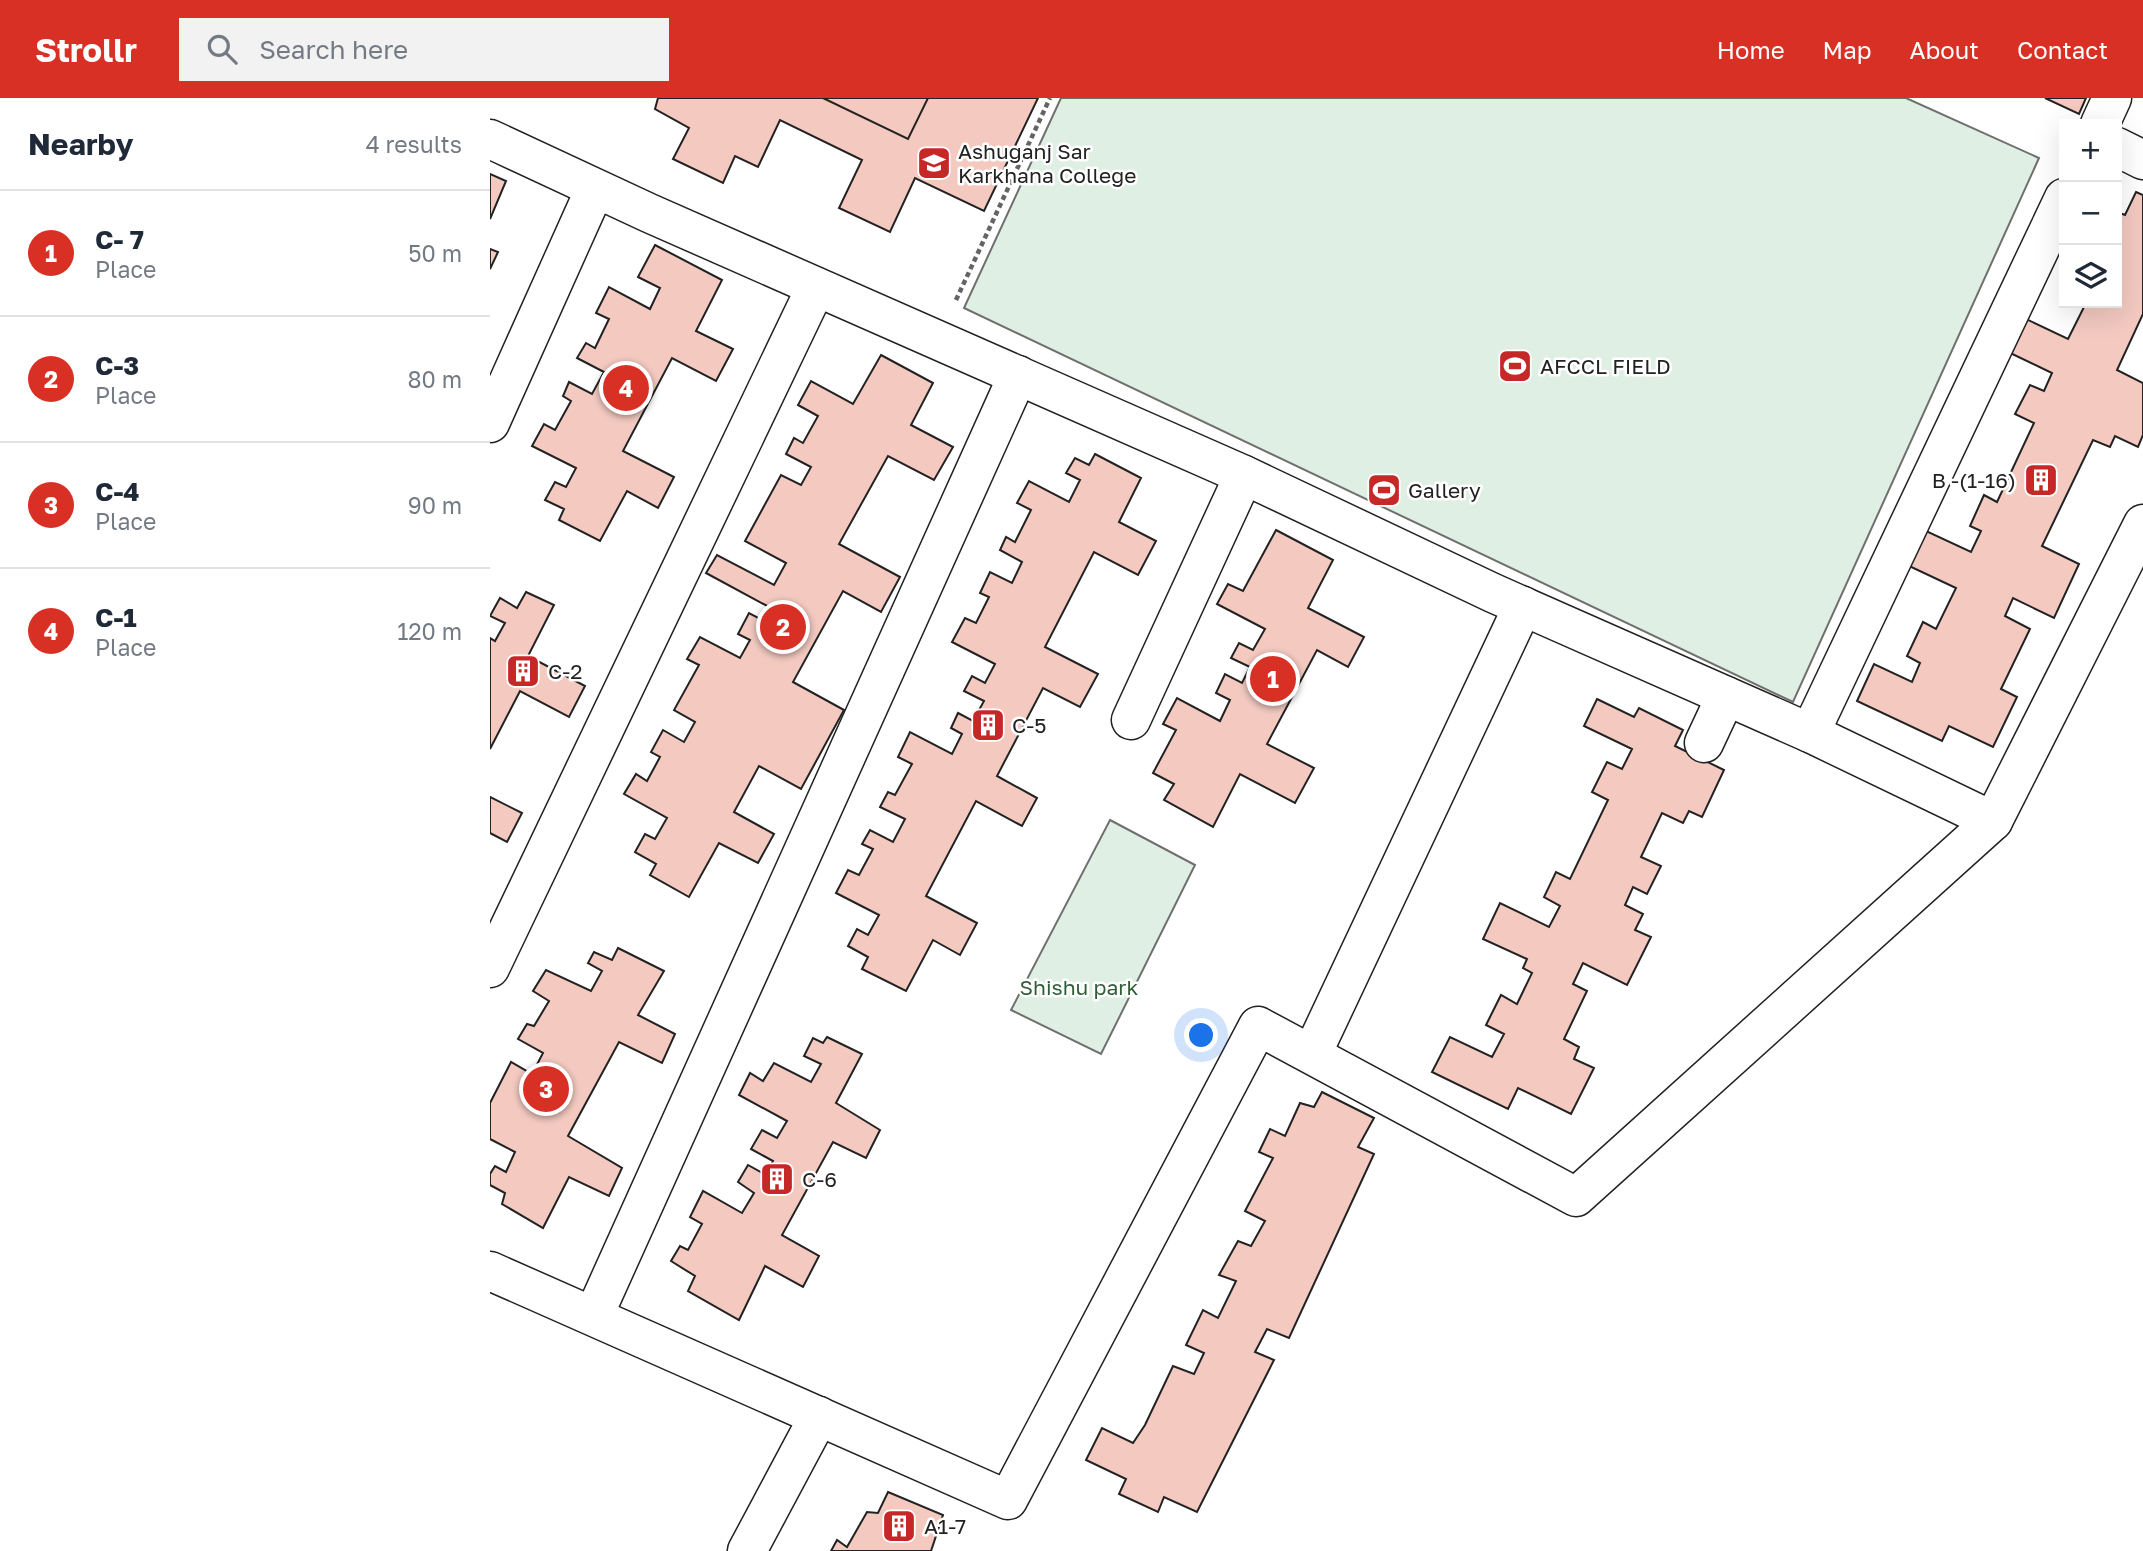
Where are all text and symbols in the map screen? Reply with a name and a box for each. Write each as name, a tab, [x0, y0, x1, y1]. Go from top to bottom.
search box	[179, 18, 669, 81]
text: Strollr	[35, 30, 137, 69]
icon: search	[203, 30, 241, 68]
text: Search here	[259, 34, 408, 65]
text: Home	[1717, 35, 1785, 64]
text: Map	[1823, 35, 1872, 64]
text: About	[1910, 35, 1979, 64]
text: Contact	[2017, 35, 2108, 64]
map controls	[2059, 119, 2122, 308]
button: +	[2059, 119, 2122, 182]
text: Nearby	[28, 126, 133, 162]
text: 4 results	[366, 130, 462, 158]
place label: Ashuganj Sar Karkhana College	[958, 138, 1136, 188]
school or university icon: Ashuganj Sar Karkhana College	[915, 144, 953, 182]
button: −	[2059, 182, 2122, 245]
text: C- 7	[95, 224, 144, 255]
text: 1	[45, 239, 57, 267]
text: 50 m	[408, 239, 462, 267]
button: layers	[2059, 245, 2122, 308]
text: Place	[95, 255, 156, 283]
sports icon: AFCCL FIELD	[1496, 347, 1534, 385]
text: C-3	[95, 350, 139, 381]
place label: AFCCL FIELD	[1540, 353, 1671, 379]
pin: 4	[603, 362, 649, 414]
text: 2	[44, 365, 58, 393]
text: 80 m	[408, 365, 462, 393]
text: Place	[95, 381, 156, 409]
building icon: B -(1-16)	[2022, 461, 2060, 499]
place label: B -(1-16)	[1932, 467, 2016, 493]
sports icon: Gallery	[1365, 471, 1403, 509]
text: C-4	[95, 476, 140, 507]
place label: Gallery	[1408, 477, 1481, 503]
text: 3	[44, 491, 58, 519]
text: 90 m	[408, 491, 462, 519]
text: Place	[95, 507, 156, 535]
pin: 2	[760, 601, 806, 653]
text: C-1	[95, 602, 137, 633]
text: 4	[44, 617, 58, 645]
text: 120 m	[397, 617, 462, 645]
text: Place	[95, 633, 156, 661]
building icon: C-2	[504, 652, 542, 690]
pin: 1	[1250, 653, 1296, 705]
place label: C-2	[548, 658, 582, 684]
building icon: C-5	[969, 706, 1007, 744]
place label: C-5	[1012, 712, 1046, 738]
park label: Shishu park	[1020, 974, 1139, 1000]
your location	[1184, 1018, 1218, 1052]
pin: 3	[523, 1063, 569, 1115]
building icon: C-6	[758, 1160, 796, 1198]
place label: C-6	[802, 1166, 837, 1192]
building icon: A1-7	[880, 1507, 918, 1545]
place label: A1-7	[924, 1513, 966, 1539]

